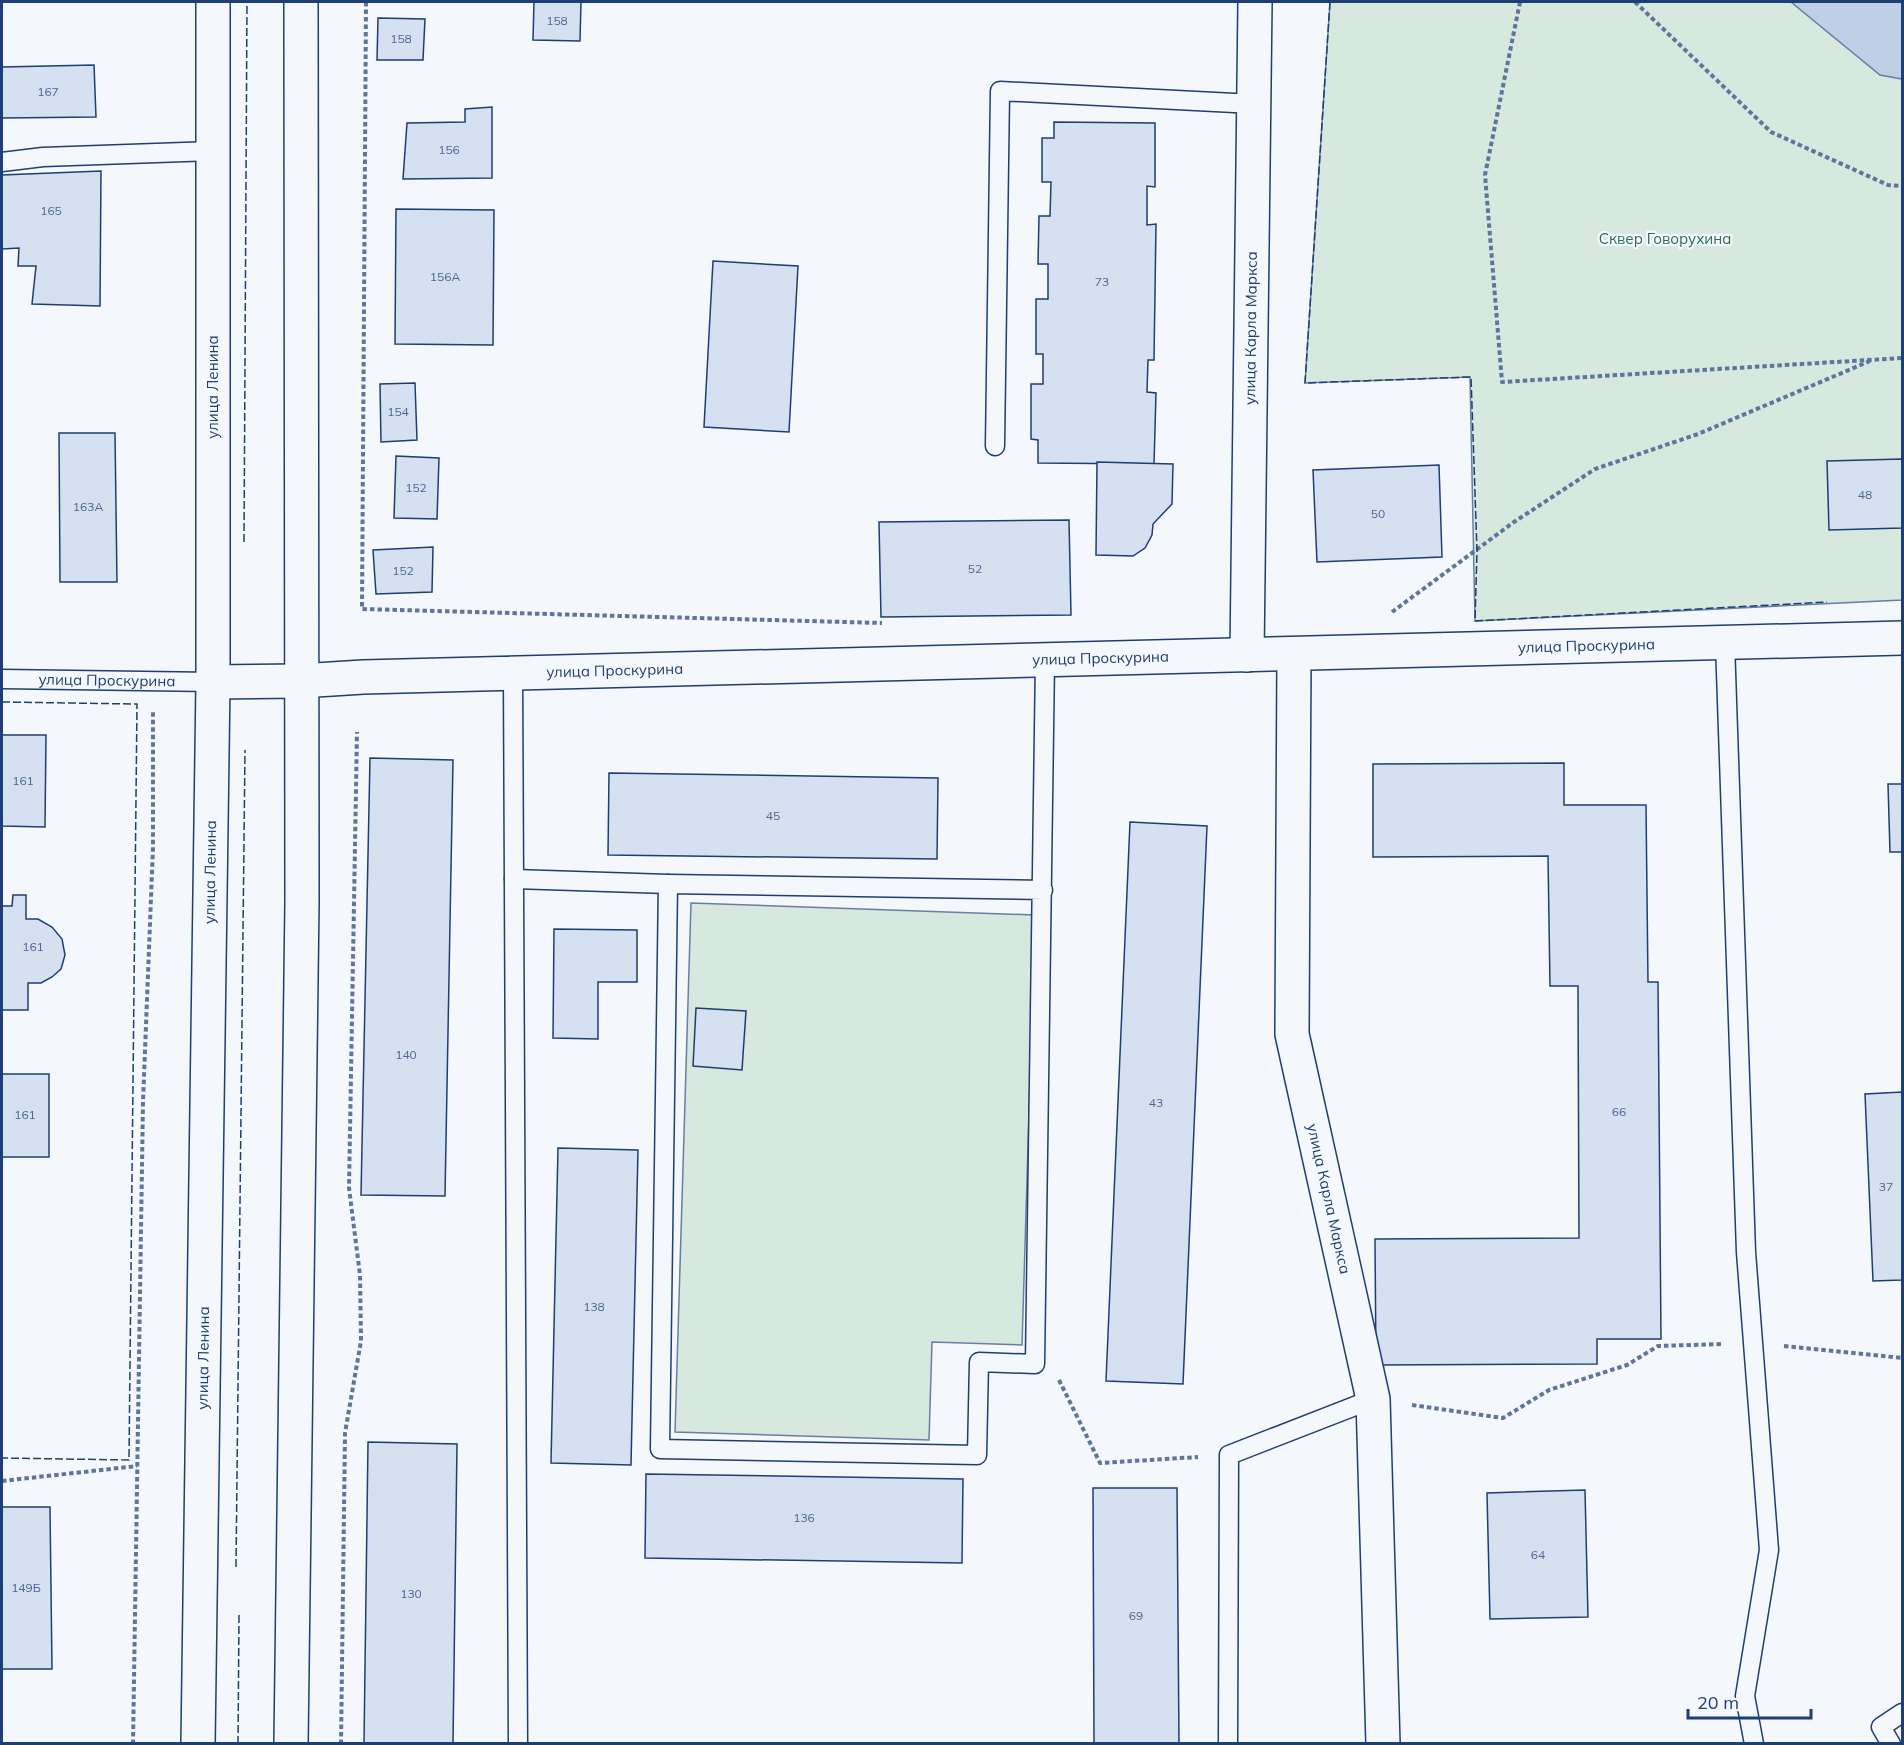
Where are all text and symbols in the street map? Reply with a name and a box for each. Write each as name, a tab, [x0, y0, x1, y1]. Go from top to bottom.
house number: 158	[546, 13, 568, 28]
house number: 158	[390, 31, 412, 46]
house number: 167	[37, 84, 59, 99]
house number: 156	[438, 142, 460, 157]
house number: 165	[40, 203, 62, 218]
park label: Сквер Говорухина	[1599, 229, 1731, 248]
street label: улица Карла Маркса	[1240, 251, 1261, 405]
house number: 156А	[430, 269, 460, 284]
house number: 73	[1095, 274, 1109, 289]
street label: улица Ленина	[203, 335, 222, 439]
house number: 154	[387, 404, 409, 419]
house number: 152	[405, 480, 427, 495]
house number: 48	[1858, 487, 1872, 502]
house number: 163А	[73, 499, 103, 514]
house number: 50	[1371, 506, 1385, 521]
house number: 52	[968, 561, 982, 576]
house number: 152	[392, 563, 414, 578]
street label: улица Проскурина	[1518, 634, 1655, 657]
street label: улица Проскурина	[1032, 647, 1169, 669]
street label: улица Проскурина	[546, 659, 684, 681]
street label: улица Проскурина	[38, 670, 176, 690]
house number: 161	[12, 773, 34, 788]
house number: 45	[766, 808, 780, 823]
street label: улица Ленина	[200, 820, 220, 924]
house number: 161	[22, 939, 44, 954]
house number: 140	[395, 1047, 417, 1062]
house number: 43	[1149, 1095, 1163, 1110]
house number: 66	[1612, 1104, 1626, 1119]
house number: 161	[14, 1107, 36, 1122]
street label: улица Карла Маркса	[1303, 1122, 1355, 1276]
house number: 37	[1879, 1179, 1893, 1194]
house number: 138	[583, 1299, 605, 1314]
street label: улица Ленина	[193, 1306, 213, 1410]
house number: 136	[793, 1510, 815, 1525]
house number: 64	[1531, 1547, 1545, 1562]
house number: 149Б	[11, 1580, 41, 1595]
house number: 130	[400, 1586, 422, 1601]
house number: 69	[1129, 1608, 1143, 1623]
scale bar	[1688, 1682, 1811, 1720]
text: 20 m	[1697, 1691, 1739, 1714]

